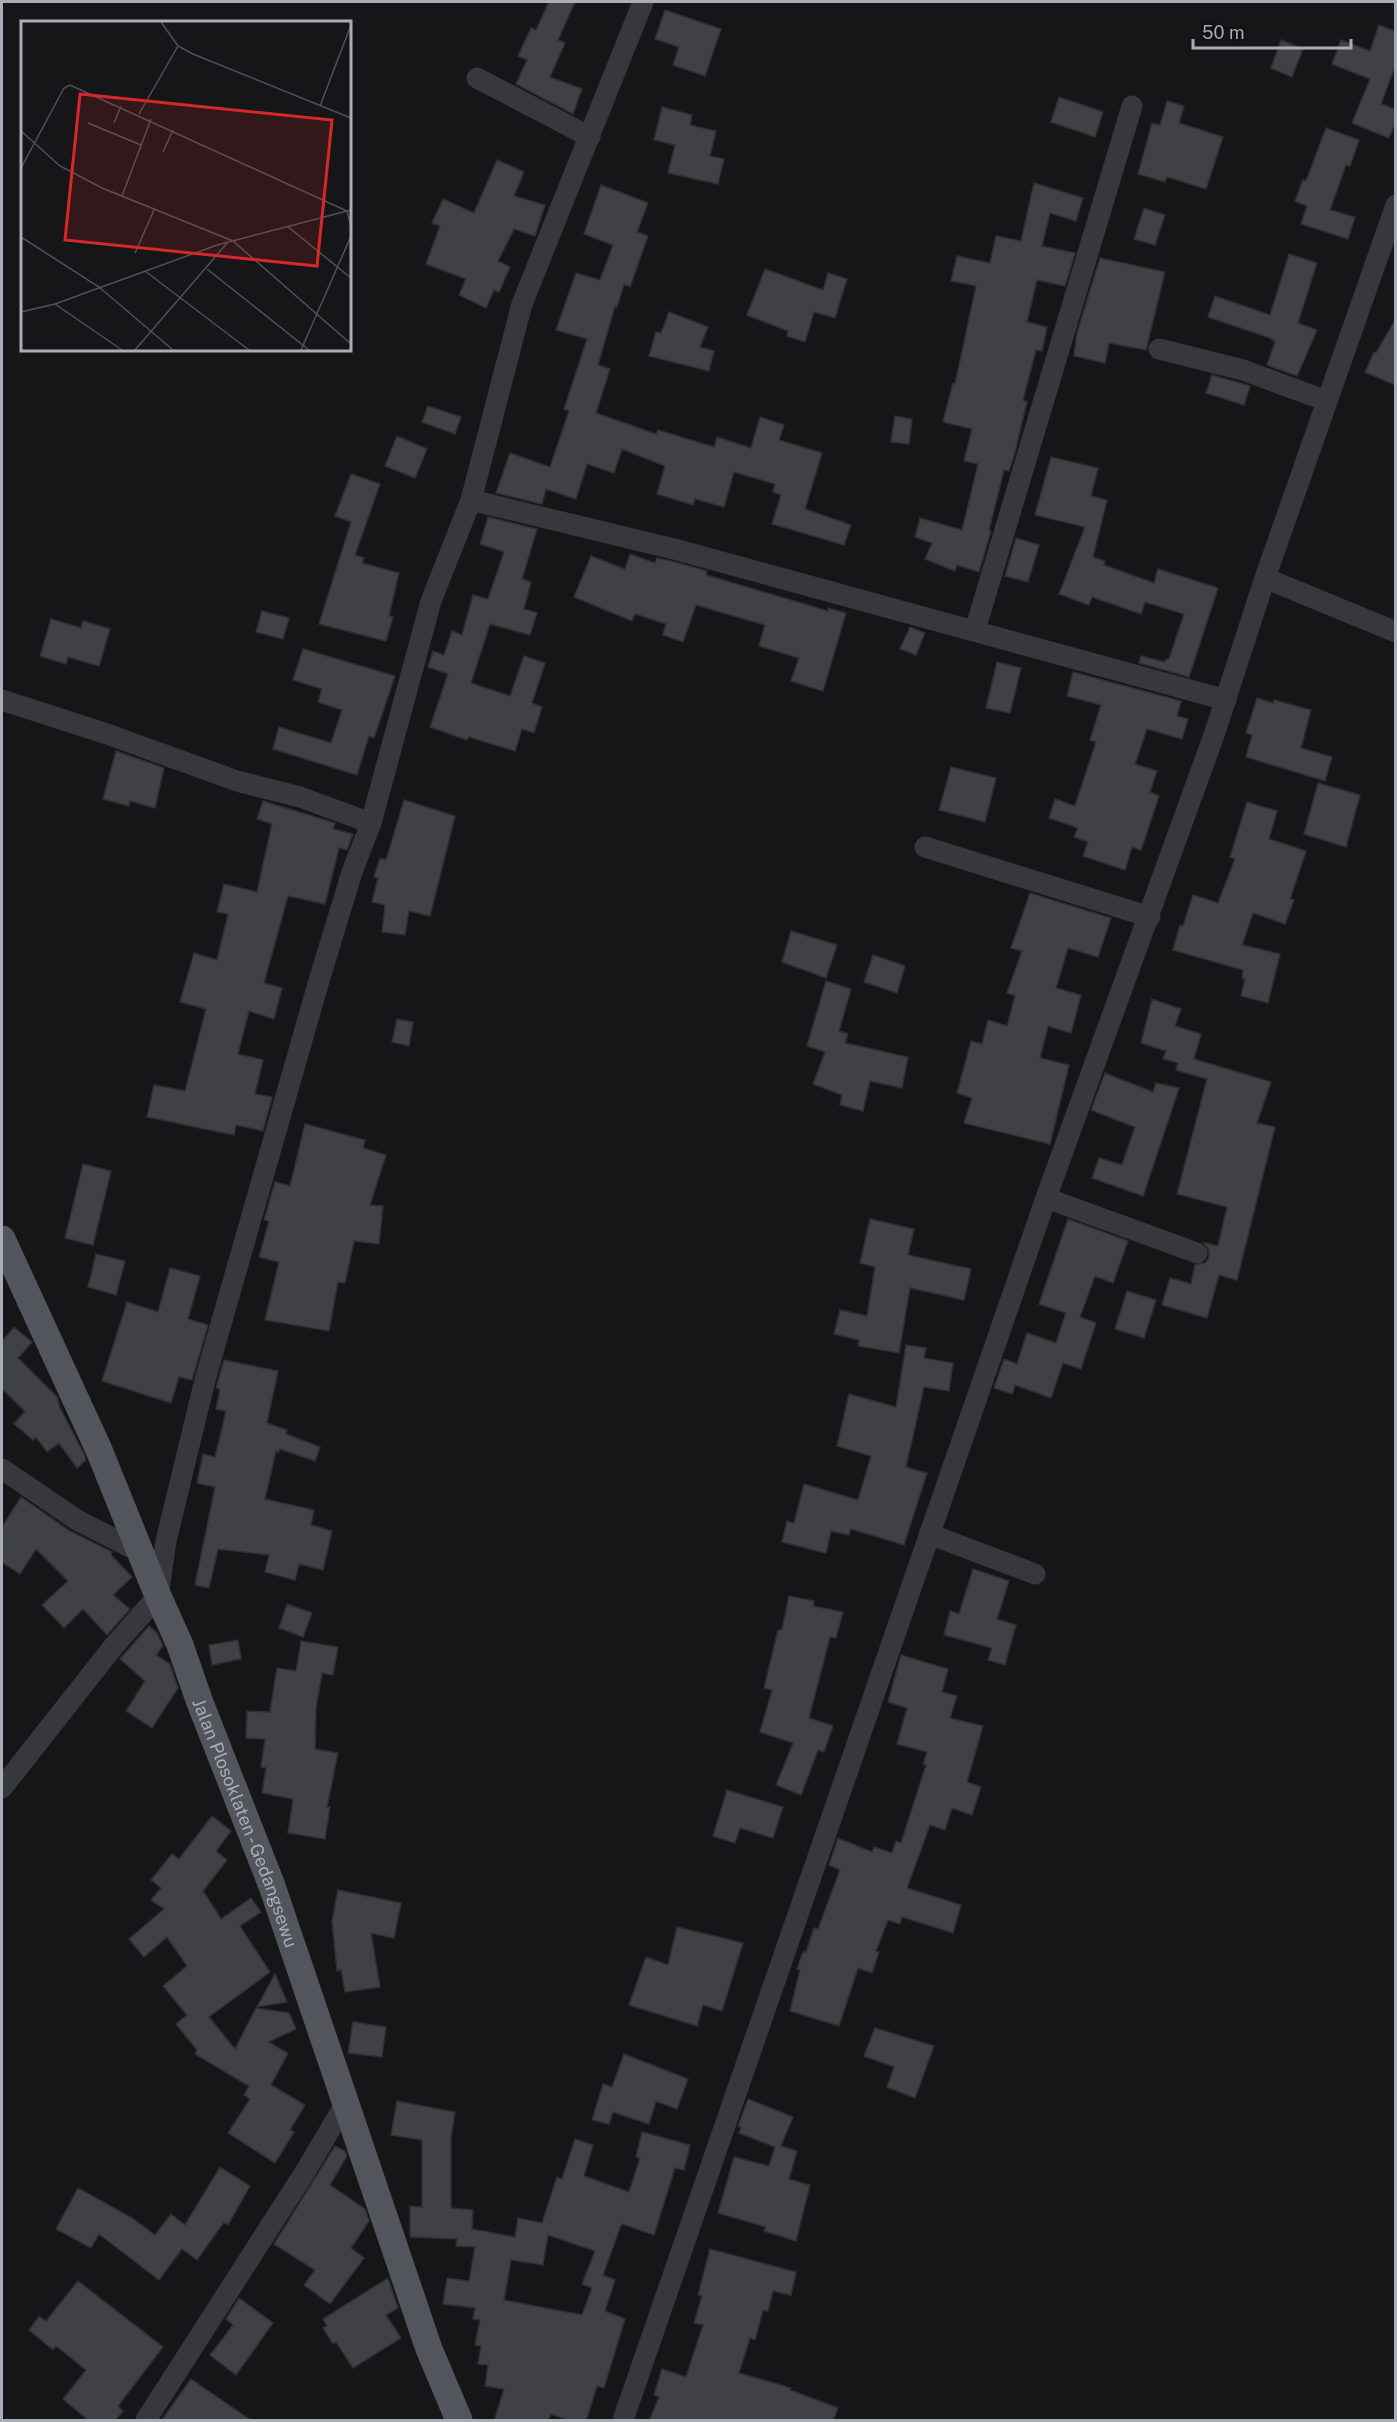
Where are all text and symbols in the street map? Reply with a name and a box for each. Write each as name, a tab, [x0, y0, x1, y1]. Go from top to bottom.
scale bar	[1193, 12, 1350, 50]
inset map	[21, 21, 351, 351]
text: 50 m	[1202, 22, 1245, 43]
street label: Jalan Plosoklaten - Gedangsewu	[189, 1695, 303, 1950]

